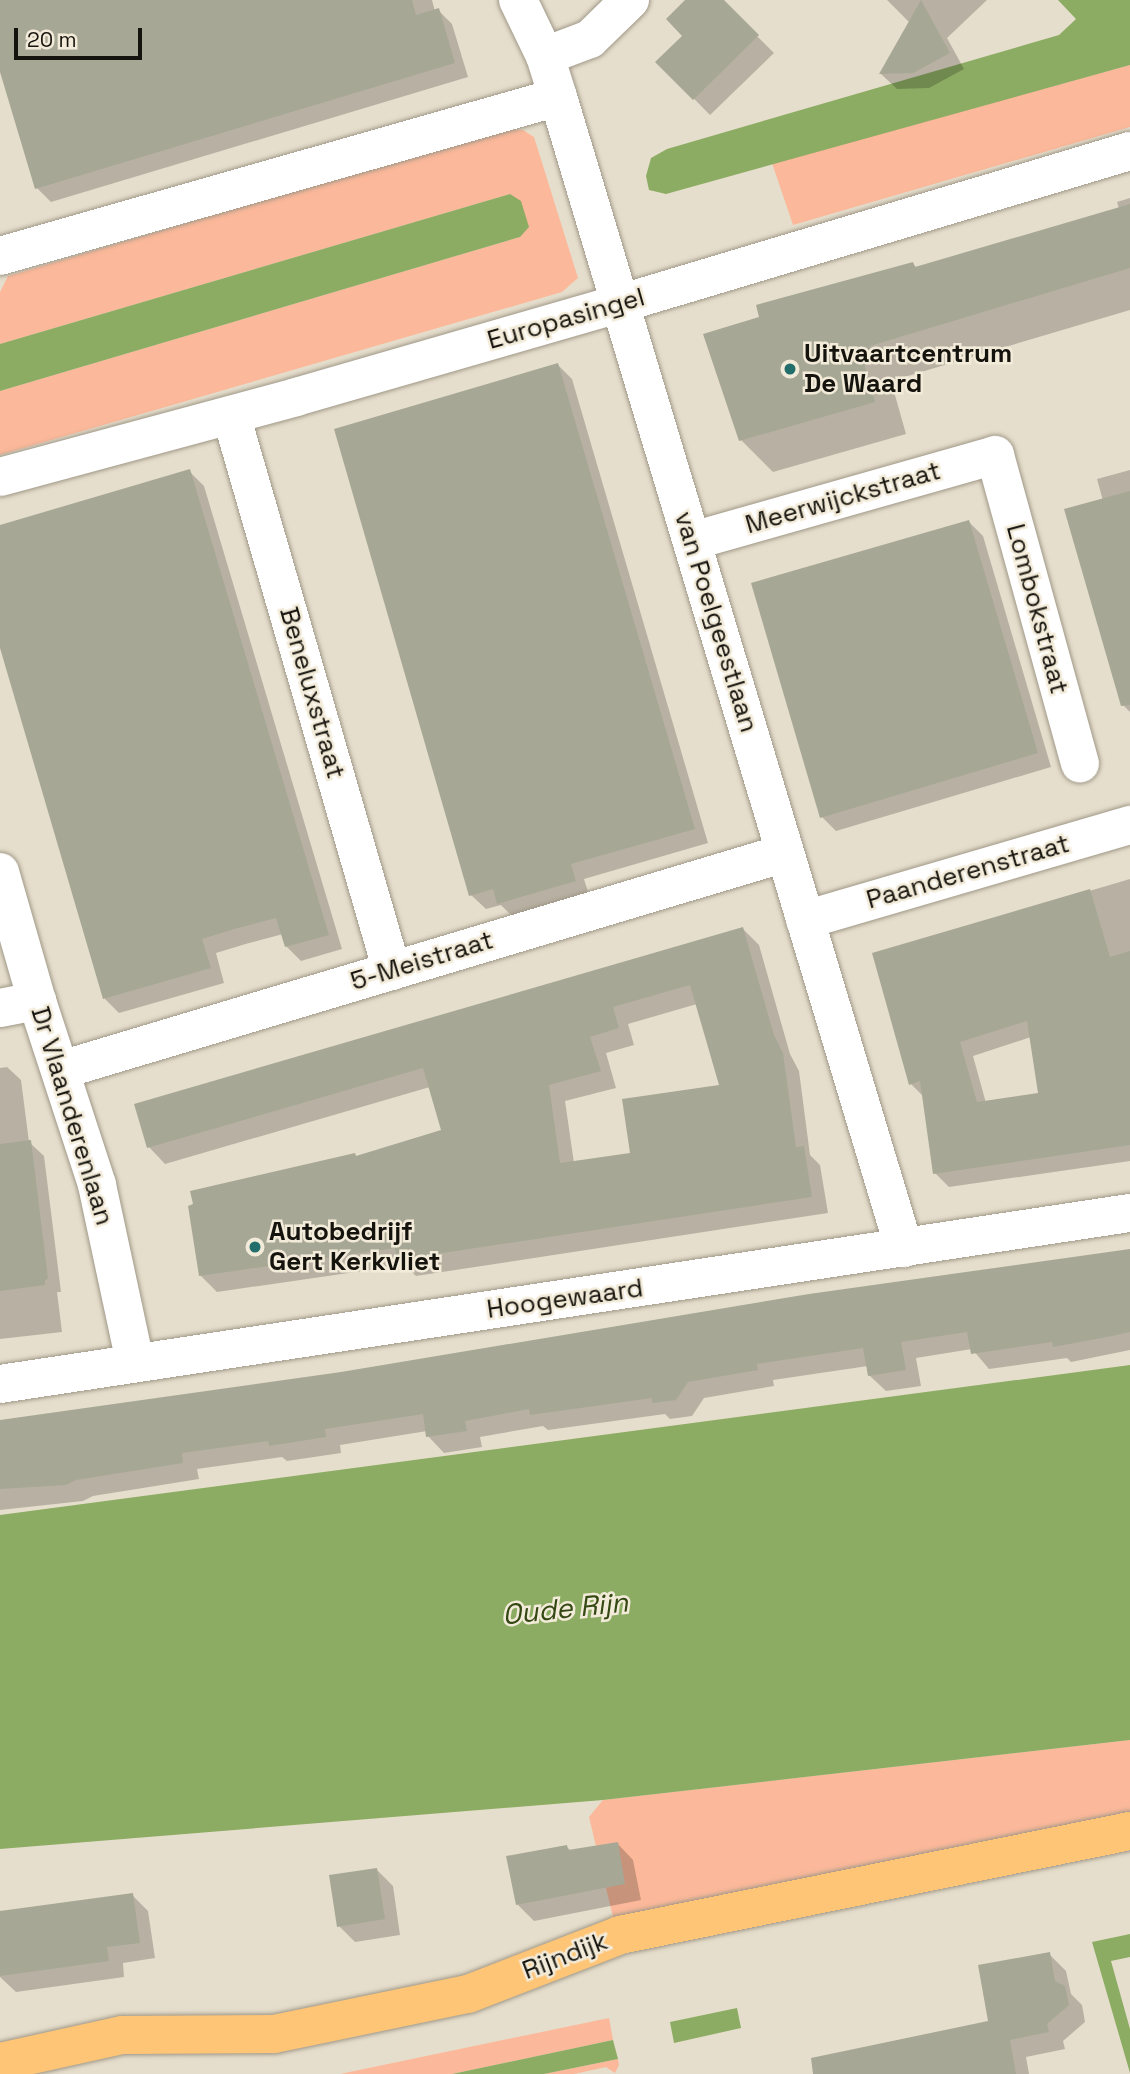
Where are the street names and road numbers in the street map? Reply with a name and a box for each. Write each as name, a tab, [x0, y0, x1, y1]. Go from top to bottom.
street label: Europasingel	[484, 282, 648, 356]
street label: Meerwijckstraat	[742, 455, 944, 541]
street label: van Poelgeestlaan	[668, 508, 764, 736]
street label: Lombokstraat	[999, 521, 1075, 697]
street label: Beneluxstraat	[273, 604, 351, 782]
street label: Paanderenstraat	[863, 828, 1073, 916]
street label: 5-Meistraat	[347, 925, 497, 997]
street label: Dr Vlaanderenlaan	[24, 1003, 120, 1229]
street label: Hoogewaard	[485, 1273, 645, 1325]
street label: Rijndijk	[518, 1926, 612, 1986]

